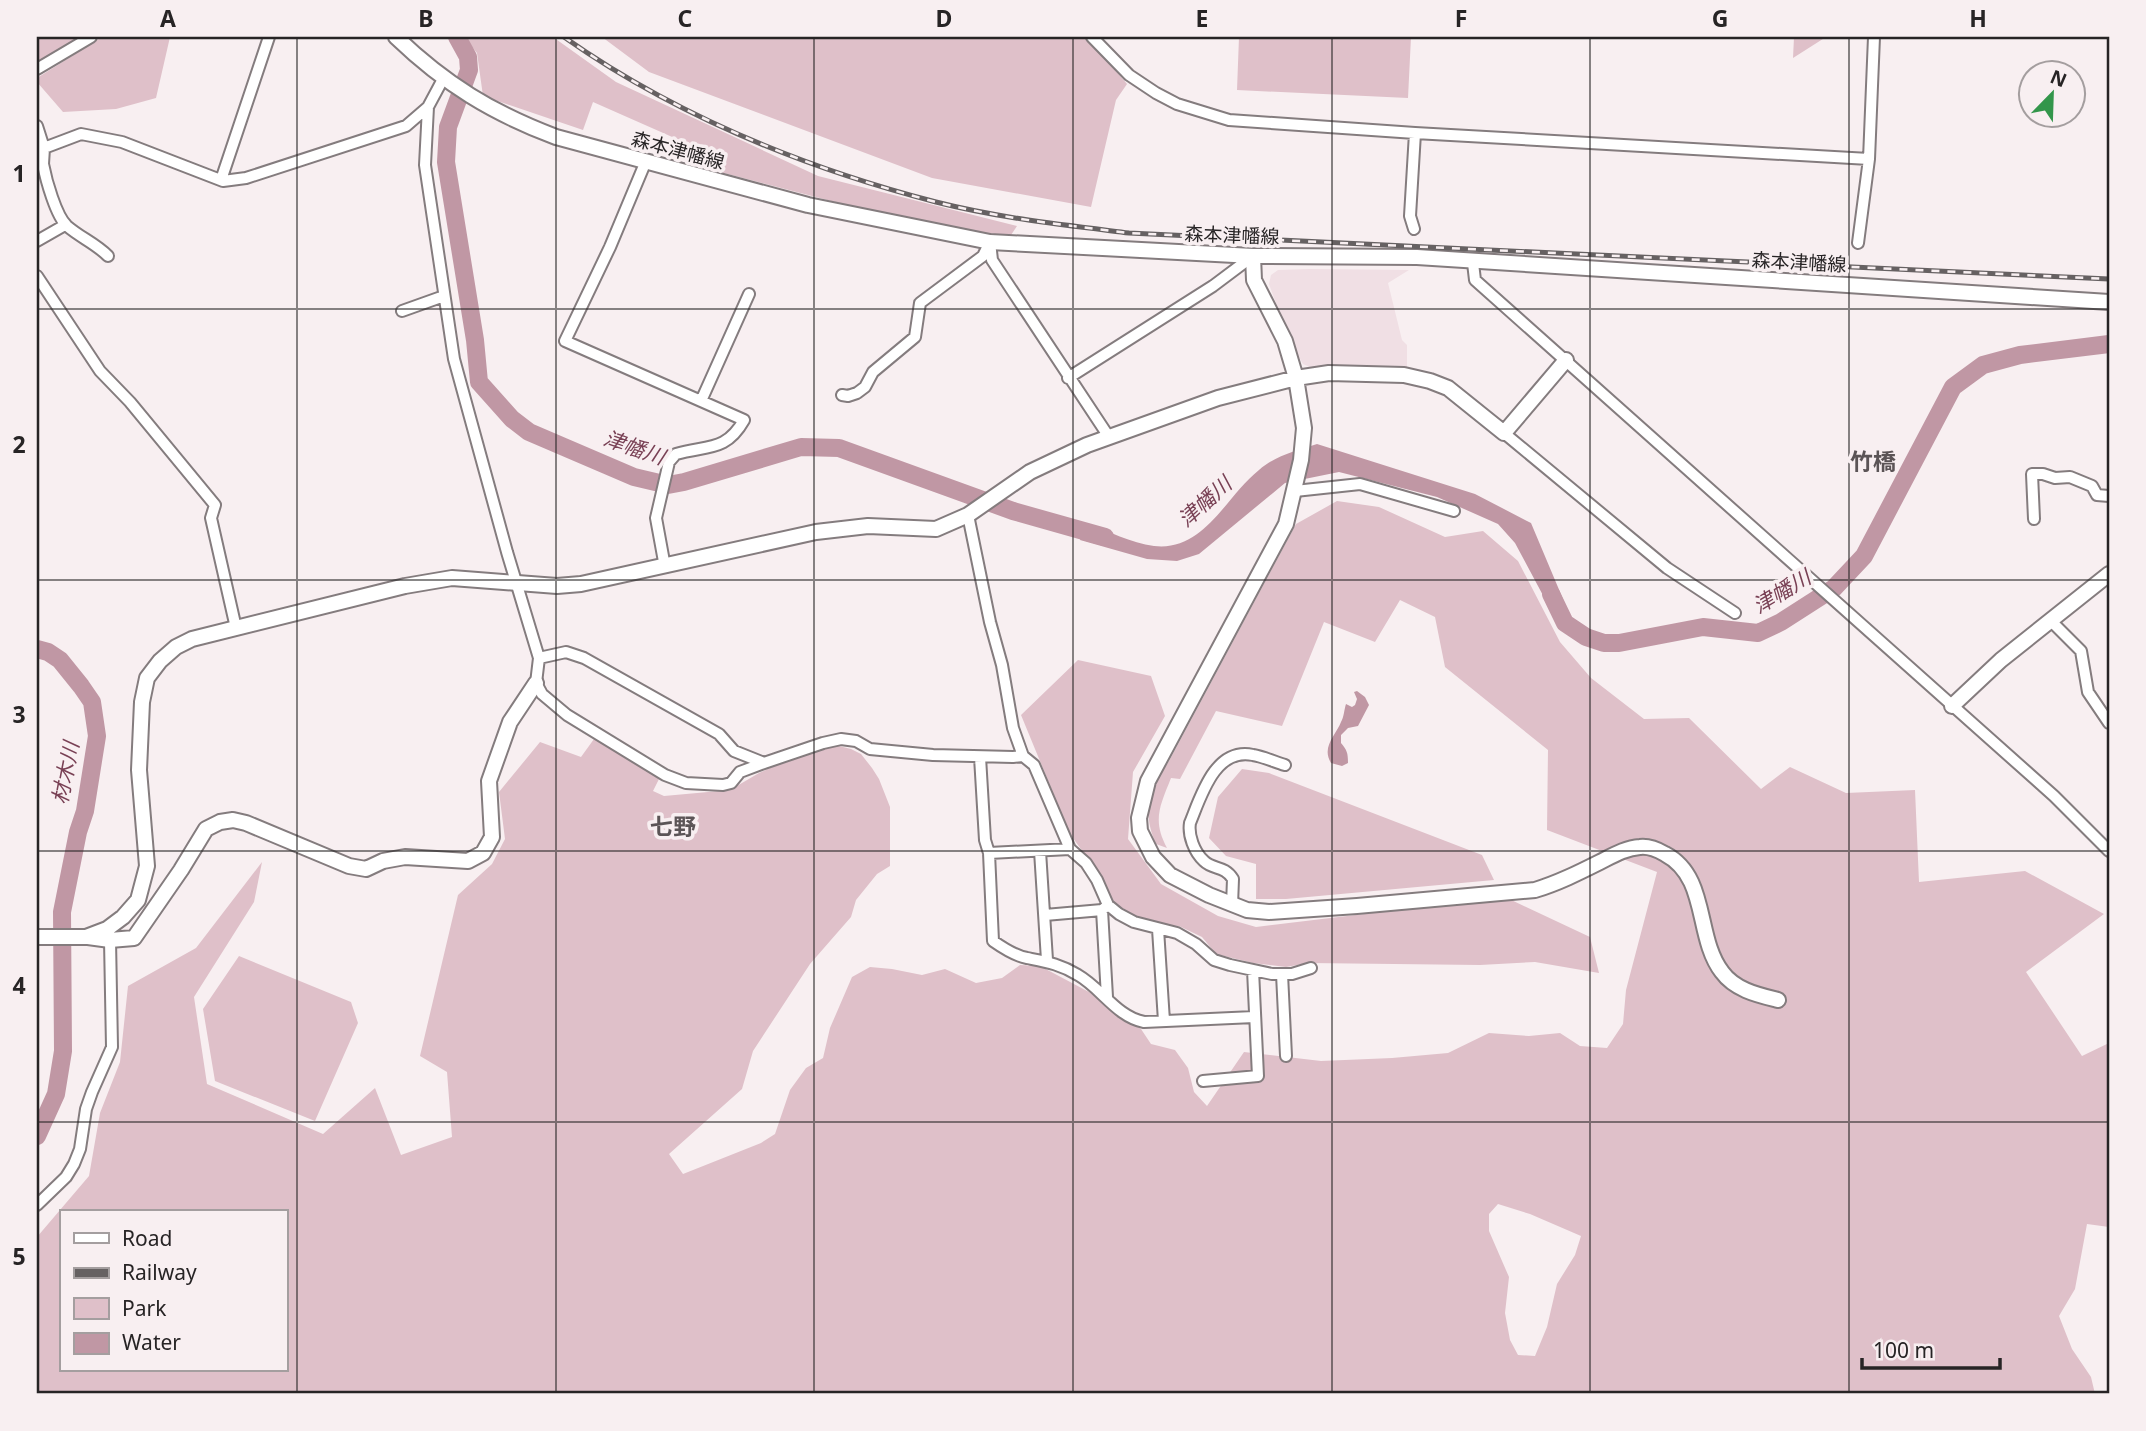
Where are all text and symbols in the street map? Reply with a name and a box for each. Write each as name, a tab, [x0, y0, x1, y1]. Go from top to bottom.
text: A	[160, 2, 176, 34]
text: B	[418, 2, 434, 34]
text: C	[678, 2, 693, 34]
text: D	[936, 2, 952, 34]
text: E	[1196, 2, 1208, 34]
text: F	[1455, 2, 1467, 34]
text: G	[1712, 2, 1728, 34]
text: H	[1969, 2, 1987, 34]
north arrow	[2016, 60, 2086, 130]
text: N	[2046, 63, 2071, 93]
street label: 森本津幡線	[629, 125, 727, 175]
text: 1	[12, 157, 26, 189]
street label: 森本津幡線	[1184, 220, 1280, 250]
street label: 森本津幡線	[1751, 247, 1847, 277]
water label: 津幡川	[600, 424, 671, 471]
text: 2	[12, 428, 26, 460]
district label: 竹橋	[1850, 445, 1896, 477]
water label: 津幡川	[1172, 468, 1239, 533]
water label: 津幡川	[1747, 562, 1817, 619]
text: 3	[12, 698, 26, 730]
water label: 材木川	[45, 737, 85, 806]
district label: 七野	[650, 810, 696, 842]
text: 4	[12, 969, 26, 1001]
legend	[60, 1210, 287, 1372]
text: Road	[122, 1224, 172, 1252]
text: 5	[12, 1240, 26, 1272]
text: Railway	[122, 1258, 197, 1286]
text: Park	[122, 1294, 167, 1322]
scale bar	[1862, 1326, 2001, 1370]
text: Water	[122, 1328, 181, 1356]
text: 100 m	[1873, 1336, 1934, 1364]

